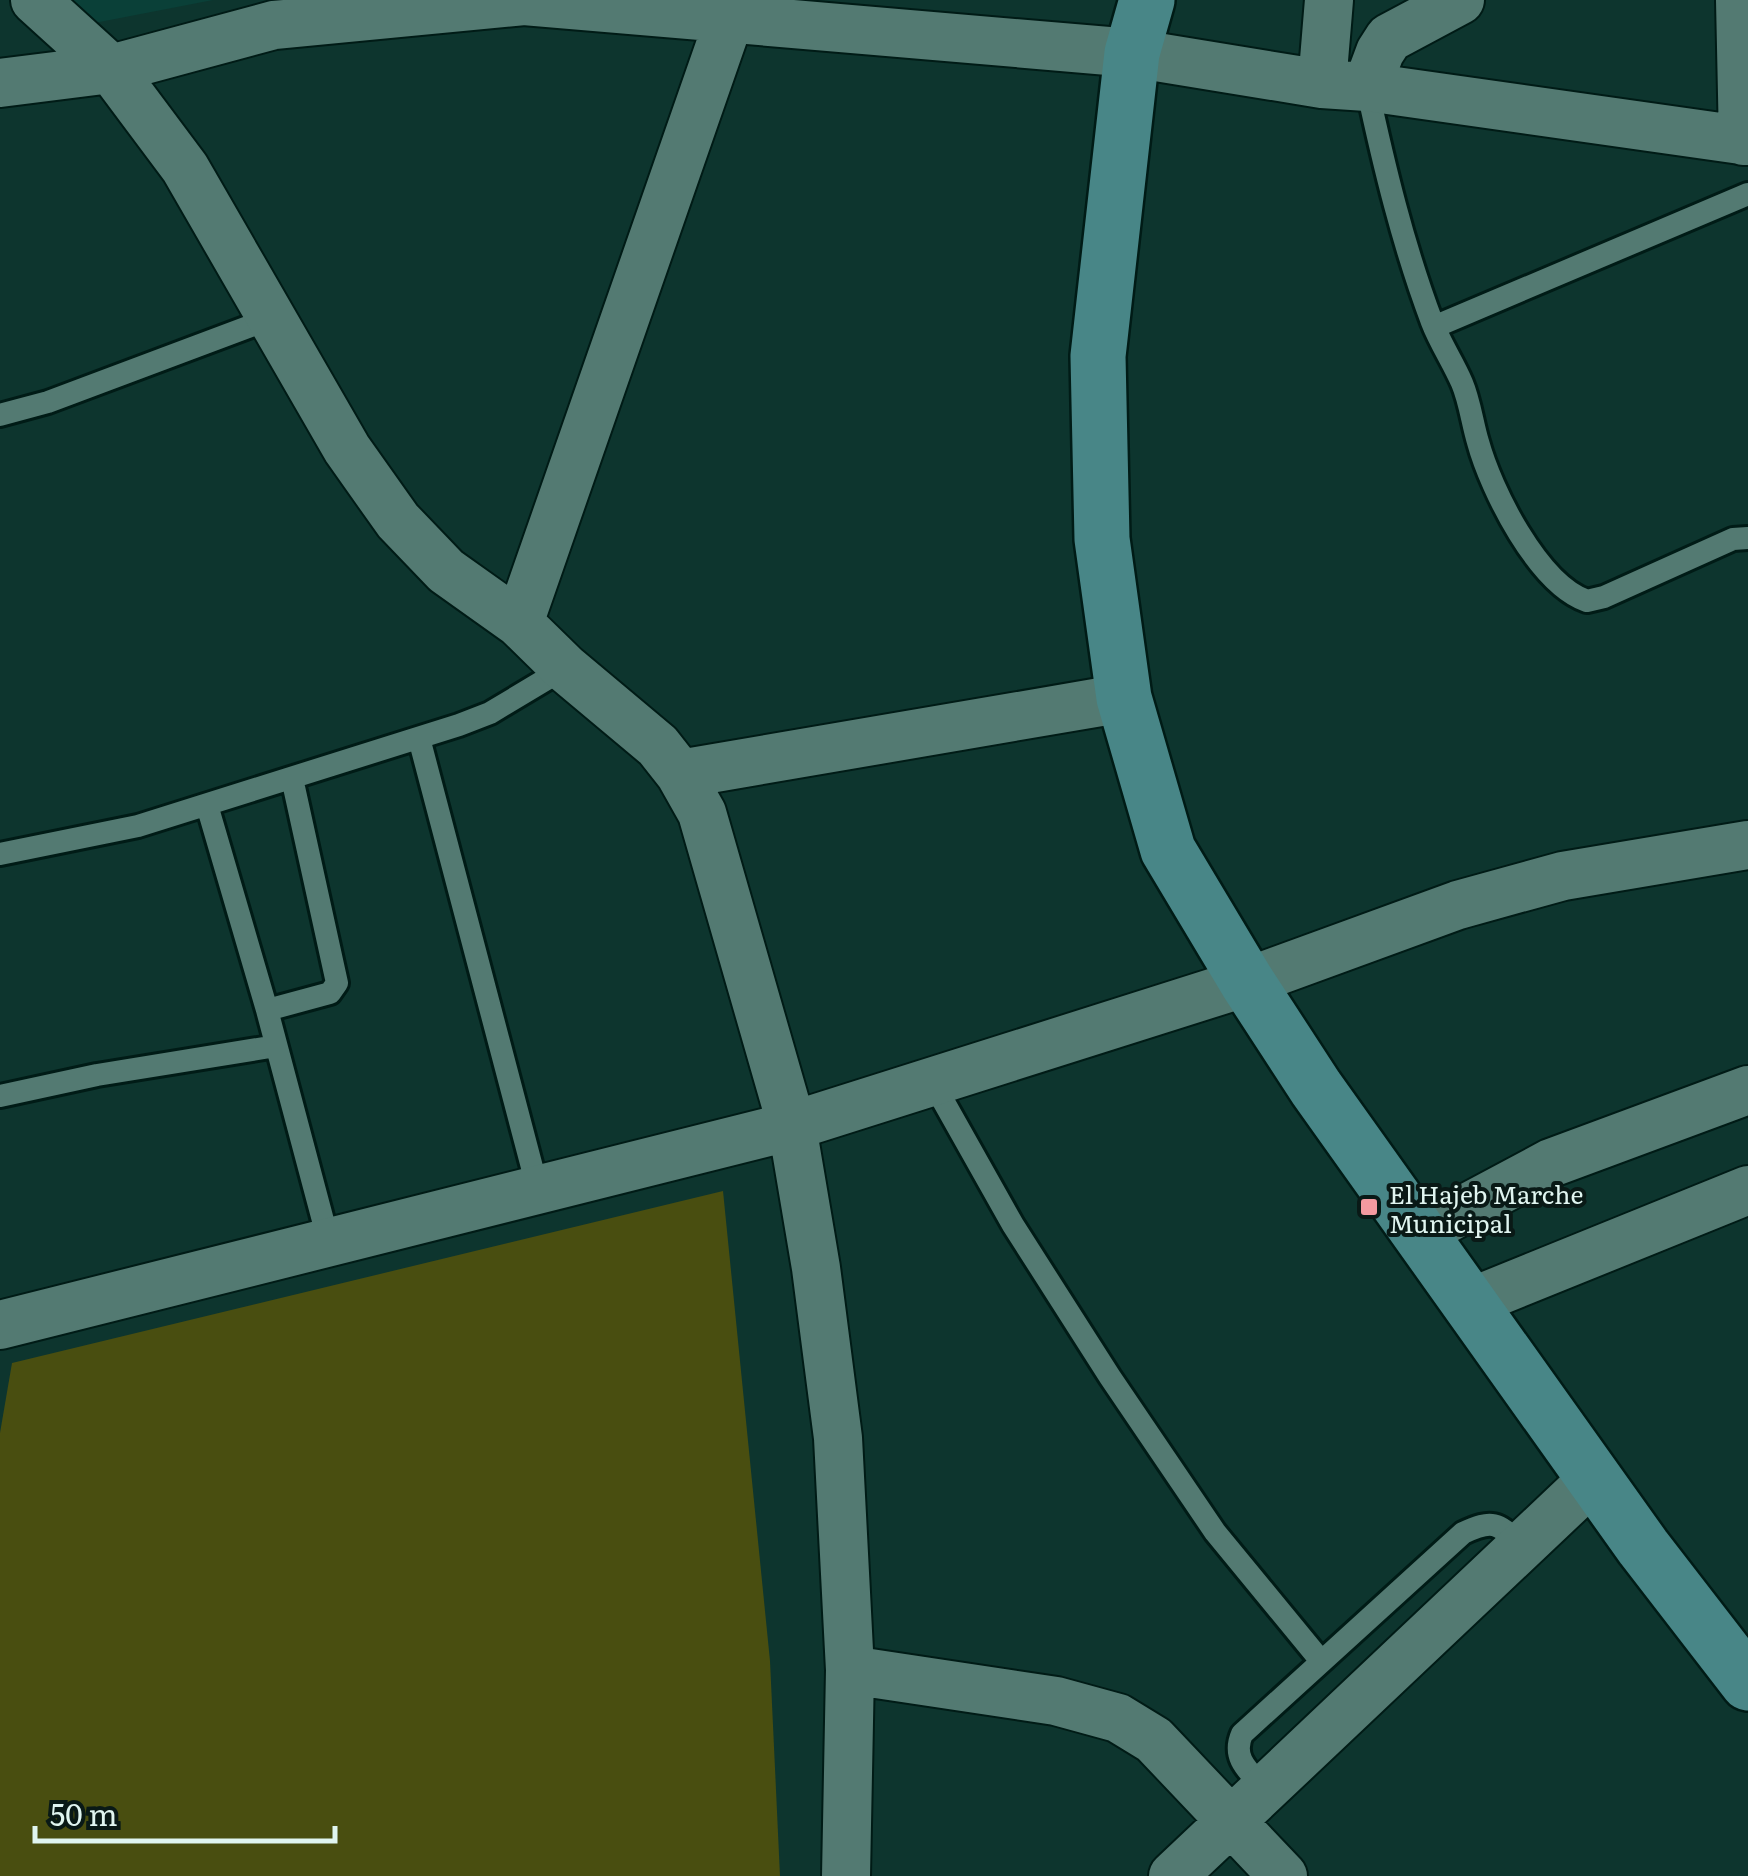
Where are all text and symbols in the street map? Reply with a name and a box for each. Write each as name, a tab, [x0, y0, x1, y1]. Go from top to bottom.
place label: El Hajeb Marche Municipal	[1389, 1175, 1583, 1241]
marker: El Hajeb Marche Municipal	[1358, 1196, 1380, 1218]
scale bar	[35, 1781, 335, 1843]
text: 50 m	[50, 1791, 118, 1835]

